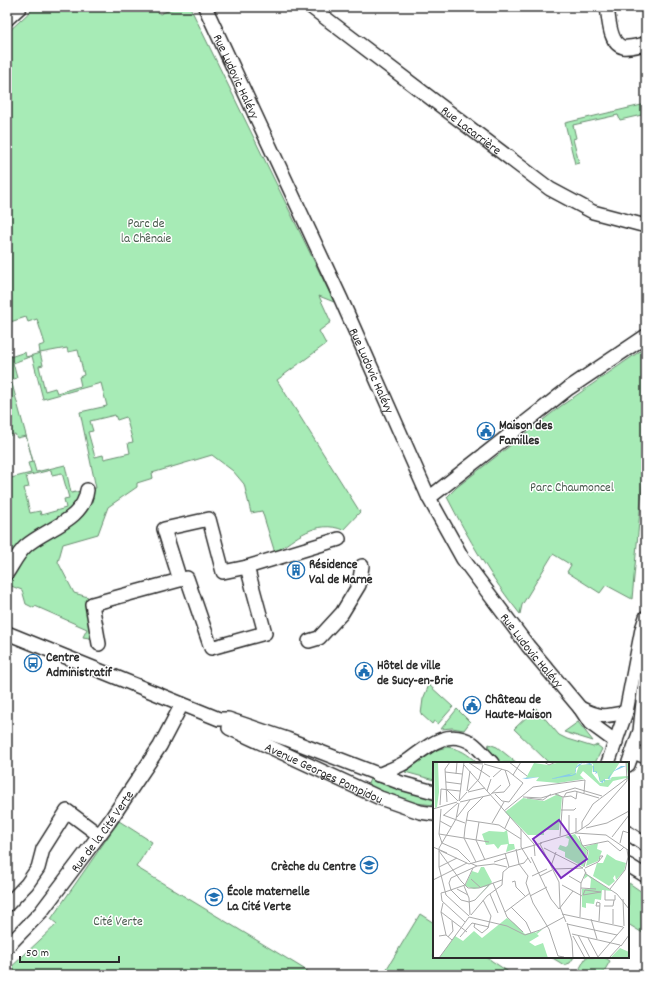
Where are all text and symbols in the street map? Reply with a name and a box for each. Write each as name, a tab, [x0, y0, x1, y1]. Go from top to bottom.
street label: Rue Ludovic Halévy	[207, 31, 263, 123]
street label: Rue Lacarrière	[436, 102, 505, 161]
park label: Parc de la Chênaie	[121, 215, 171, 249]
street label: Rue Ludovic Halévy	[343, 325, 398, 418]
place label: Maison des Familles	[499, 417, 553, 451]
public building icon: Maison des Familles	[476, 421, 496, 441]
park label: Parc Chaumoncel	[530, 479, 614, 498]
place label: Résidence Val de Marne	[309, 556, 373, 590]
building icon: Résidence Val de Marne	[286, 560, 306, 580]
street label: Rue Ludovic Halévy	[494, 610, 567, 694]
place label: Centre Administratif	[46, 649, 113, 683]
bus stop icon: Centre Administratif	[23, 653, 43, 673]
place label: Hôtel de ville de Sucy-en-Brie	[377, 657, 454, 691]
public building icon: Hôtel de ville de Sucy-en-Brie	[354, 661, 374, 681]
place label: Château de Haute-Maison	[485, 691, 552, 725]
public building icon: Château de Haute-Maison	[462, 695, 482, 715]
street label: Avenue Georges Pompidou	[261, 739, 385, 810]
inset map	[433, 762, 629, 958]
street label: Rue de la Cité Verte	[67, 787, 140, 877]
school or university icon: Crèche du Centre	[359, 855, 379, 875]
place label: Crèche du Centre	[271, 858, 356, 877]
place label: École maternelle La Cité Verte	[227, 883, 310, 917]
school or university icon: École maternelle La Cité Verte	[204, 887, 224, 907]
park label: Cité Verte	[93, 913, 143, 932]
scale bar	[20, 938, 119, 964]
text: 50 m	[26, 945, 49, 962]

